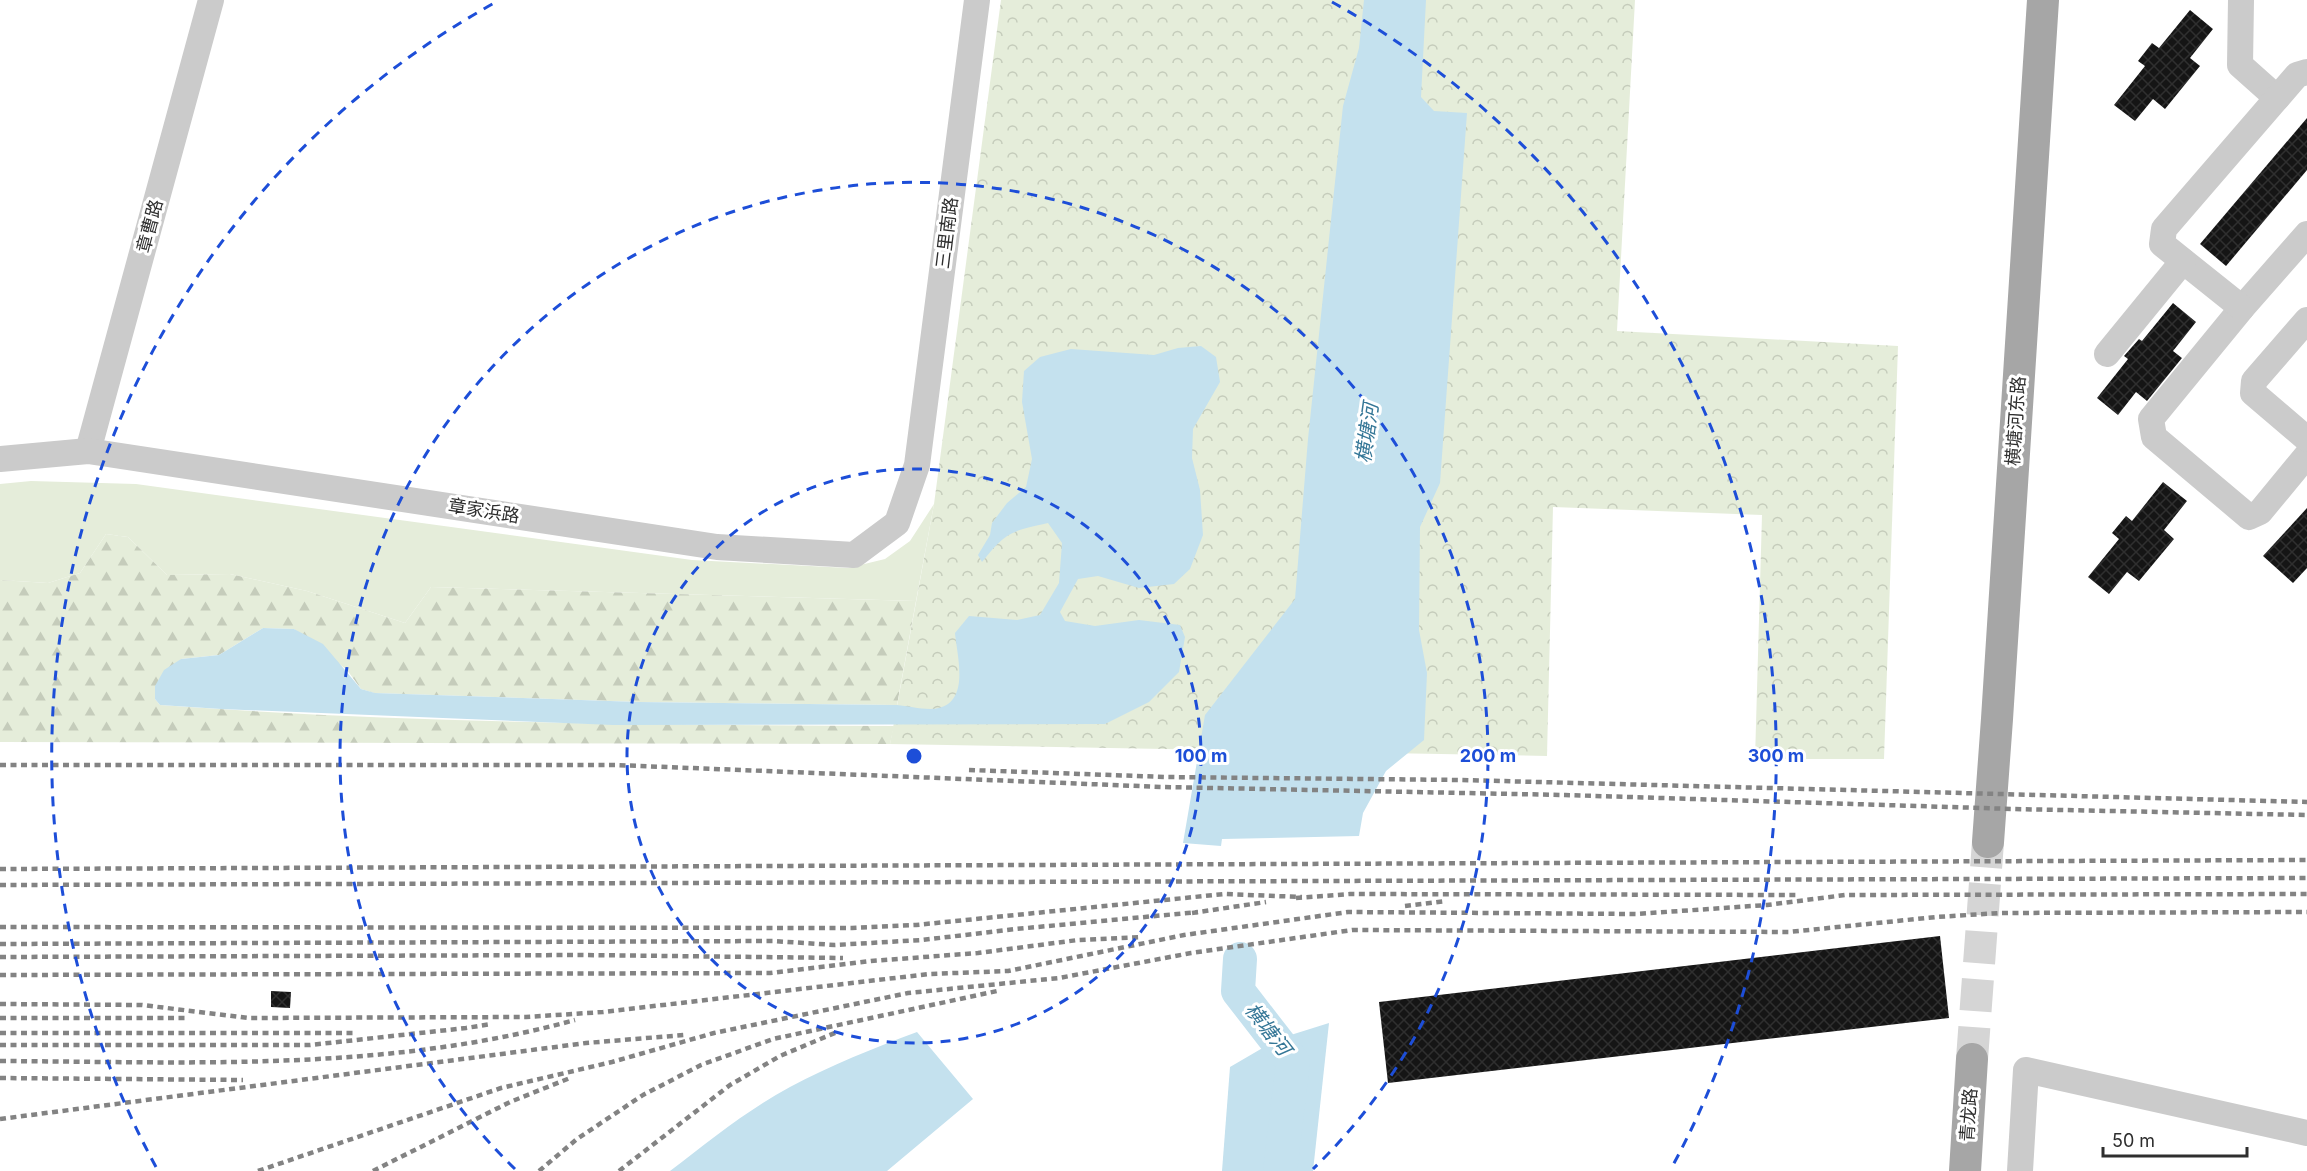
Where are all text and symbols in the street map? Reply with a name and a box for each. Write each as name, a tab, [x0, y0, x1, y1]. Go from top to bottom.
street label: 三里南路	[932, 196, 961, 270]
street label: 章曹路	[132, 197, 167, 255]
street label: 横塘河东路	[2002, 375, 2029, 467]
water label: 横塘河	[1351, 398, 1384, 464]
street label: 章家浜路	[447, 495, 521, 527]
text: 100 m	[1175, 745, 1227, 766]
text: 200 m	[1460, 745, 1516, 766]
text: 300 m	[1748, 745, 1804, 766]
centre of rings	[904, 746, 924, 766]
water label: 横塘河	[1240, 998, 1298, 1063]
street label: 青龙路	[1956, 1087, 1981, 1143]
scale bar	[2103, 1120, 2247, 1158]
text: 50 m	[2112, 1130, 2155, 1151]

